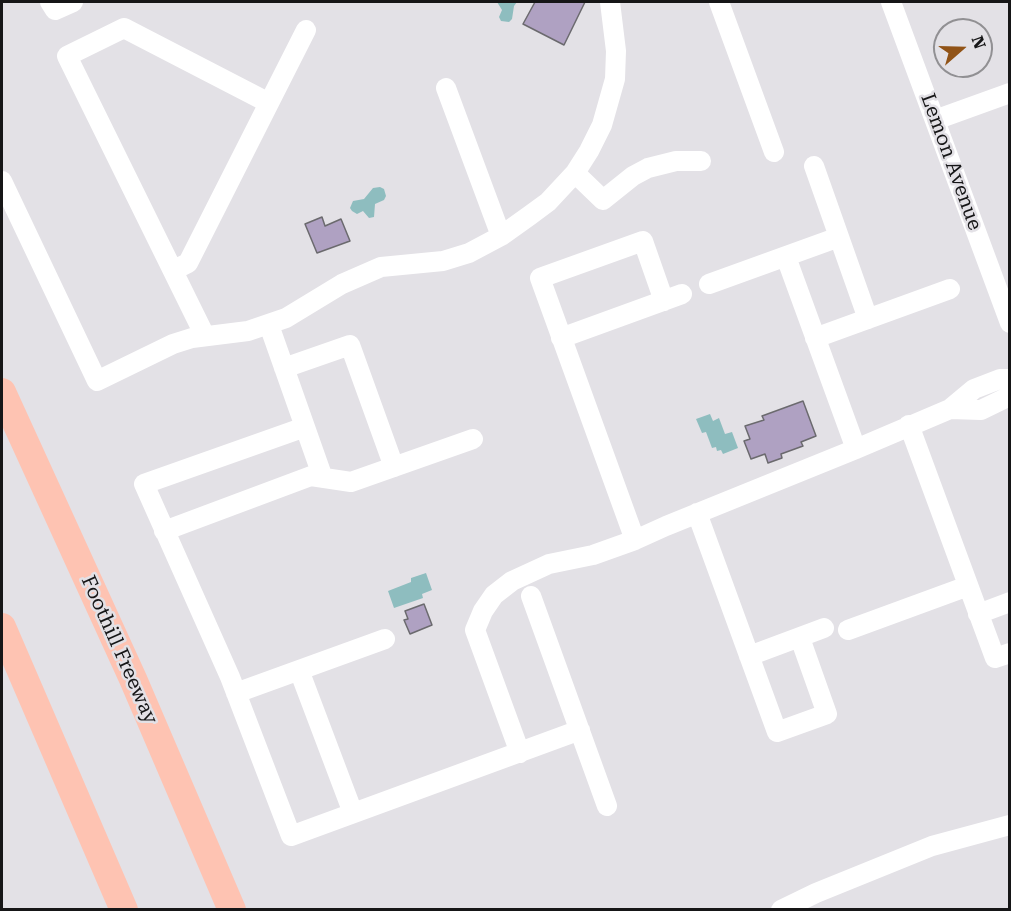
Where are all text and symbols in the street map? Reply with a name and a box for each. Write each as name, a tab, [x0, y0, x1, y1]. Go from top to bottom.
north arrow	[933, 18, 993, 78]
text: N	[967, 33, 990, 51]
street label: Lemon Avenue	[915, 90, 987, 234]
street label: Foothill Freeway	[76, 572, 162, 728]

